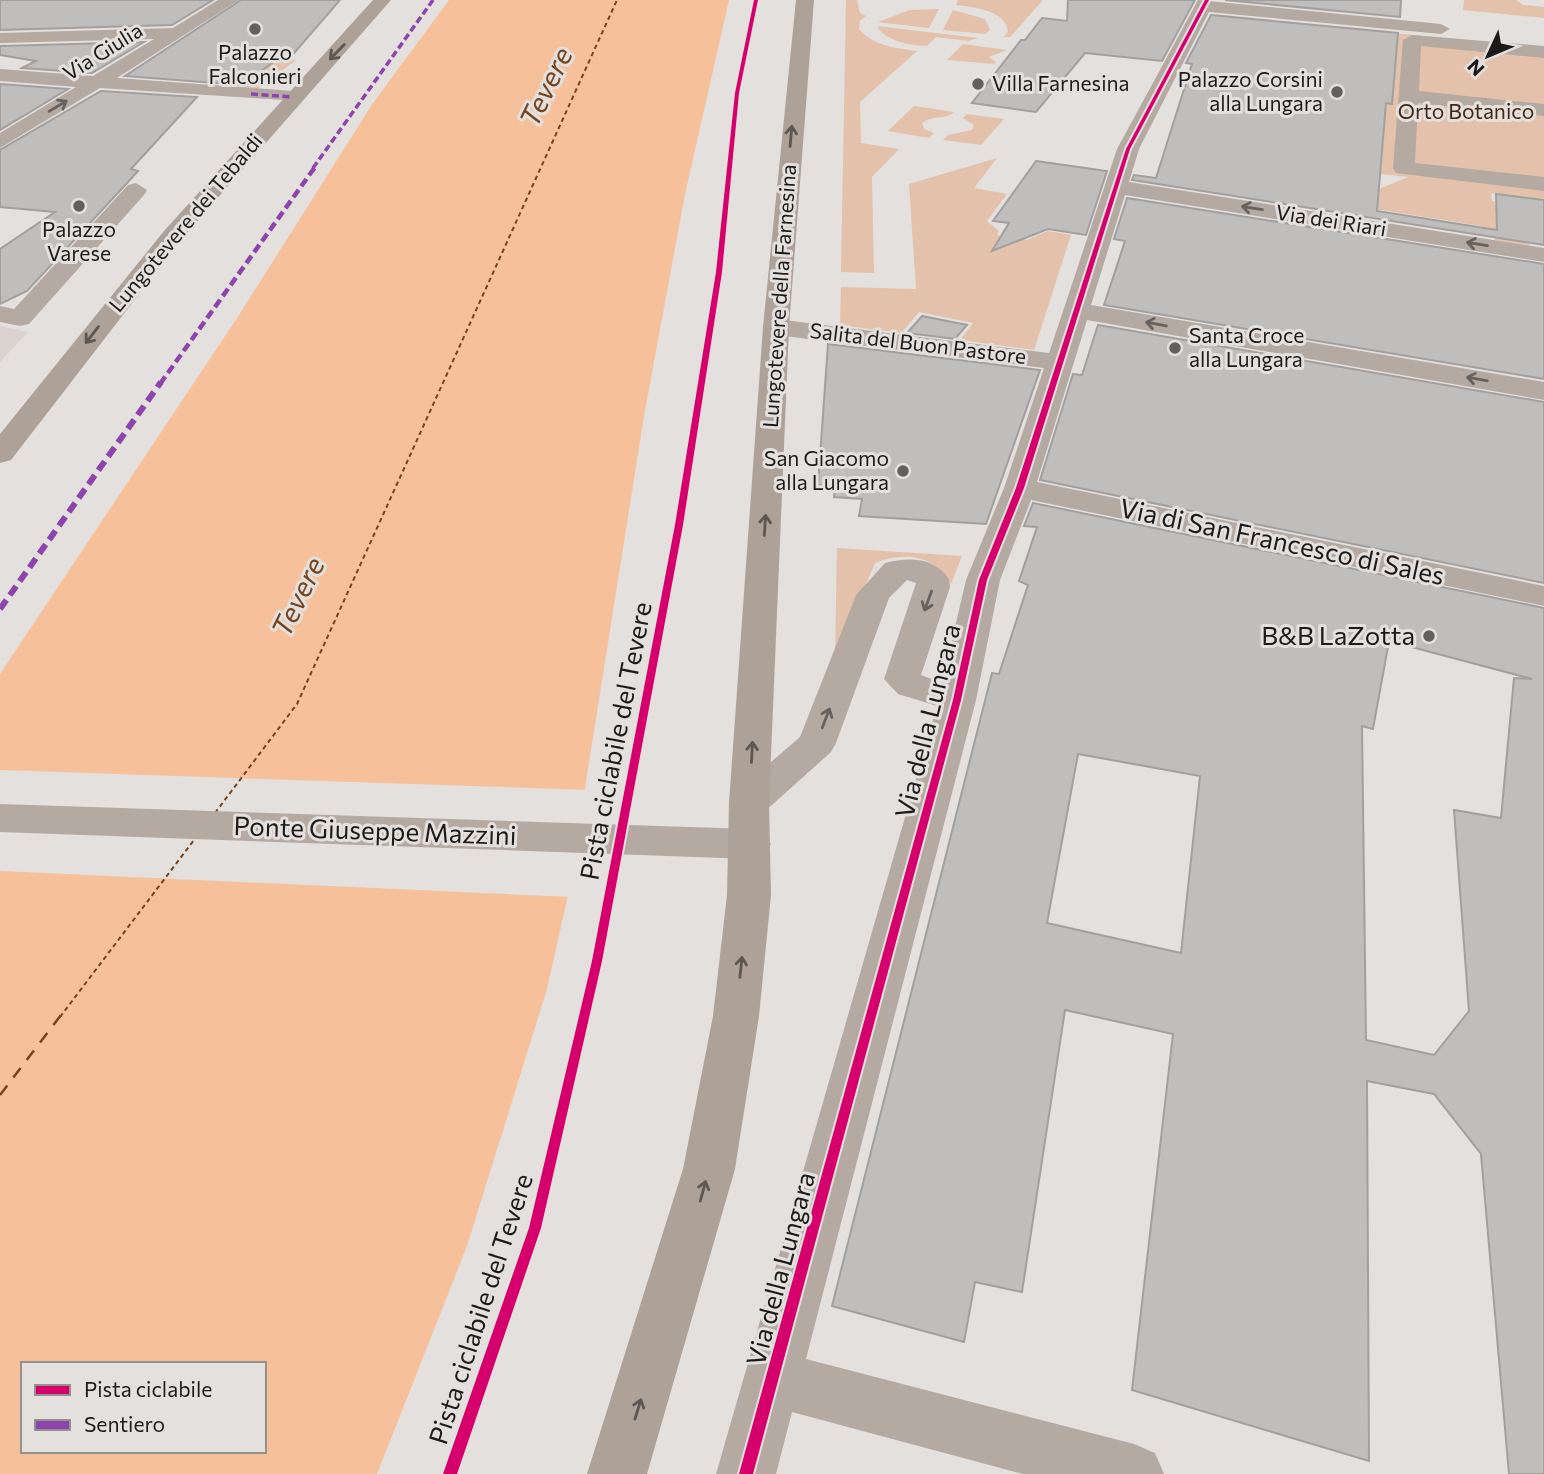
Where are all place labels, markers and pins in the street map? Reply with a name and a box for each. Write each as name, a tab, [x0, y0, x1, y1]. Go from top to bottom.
marker: Palazzo Falconieri	[247, 21, 263, 37]
place label: Palazzo Falconieri	[208, 39, 302, 88]
place label: Palazzo Corsini alla Lungara	[1178, 66, 1323, 115]
place label: Villa Farnesina	[992, 70, 1130, 95]
marker: Villa Farnesina	[970, 76, 986, 92]
marker: Palazzo Corsini alla Lungara	[1329, 84, 1345, 100]
marker: Palazzo Varese	[71, 198, 87, 214]
place label: Palazzo Varese	[42, 216, 116, 265]
place label: Santa Croce alla Lungara	[1189, 322, 1304, 371]
marker: Santa Croce alla Lungara	[1167, 340, 1183, 356]
place label: San Giacomo alla Lungara	[764, 445, 889, 494]
marker: San Giacomo alla Lungara	[895, 463, 911, 479]
place label: B&B LaZotta	[1261, 619, 1415, 650]
marker: B&B LaZotta	[1421, 628, 1437, 644]

